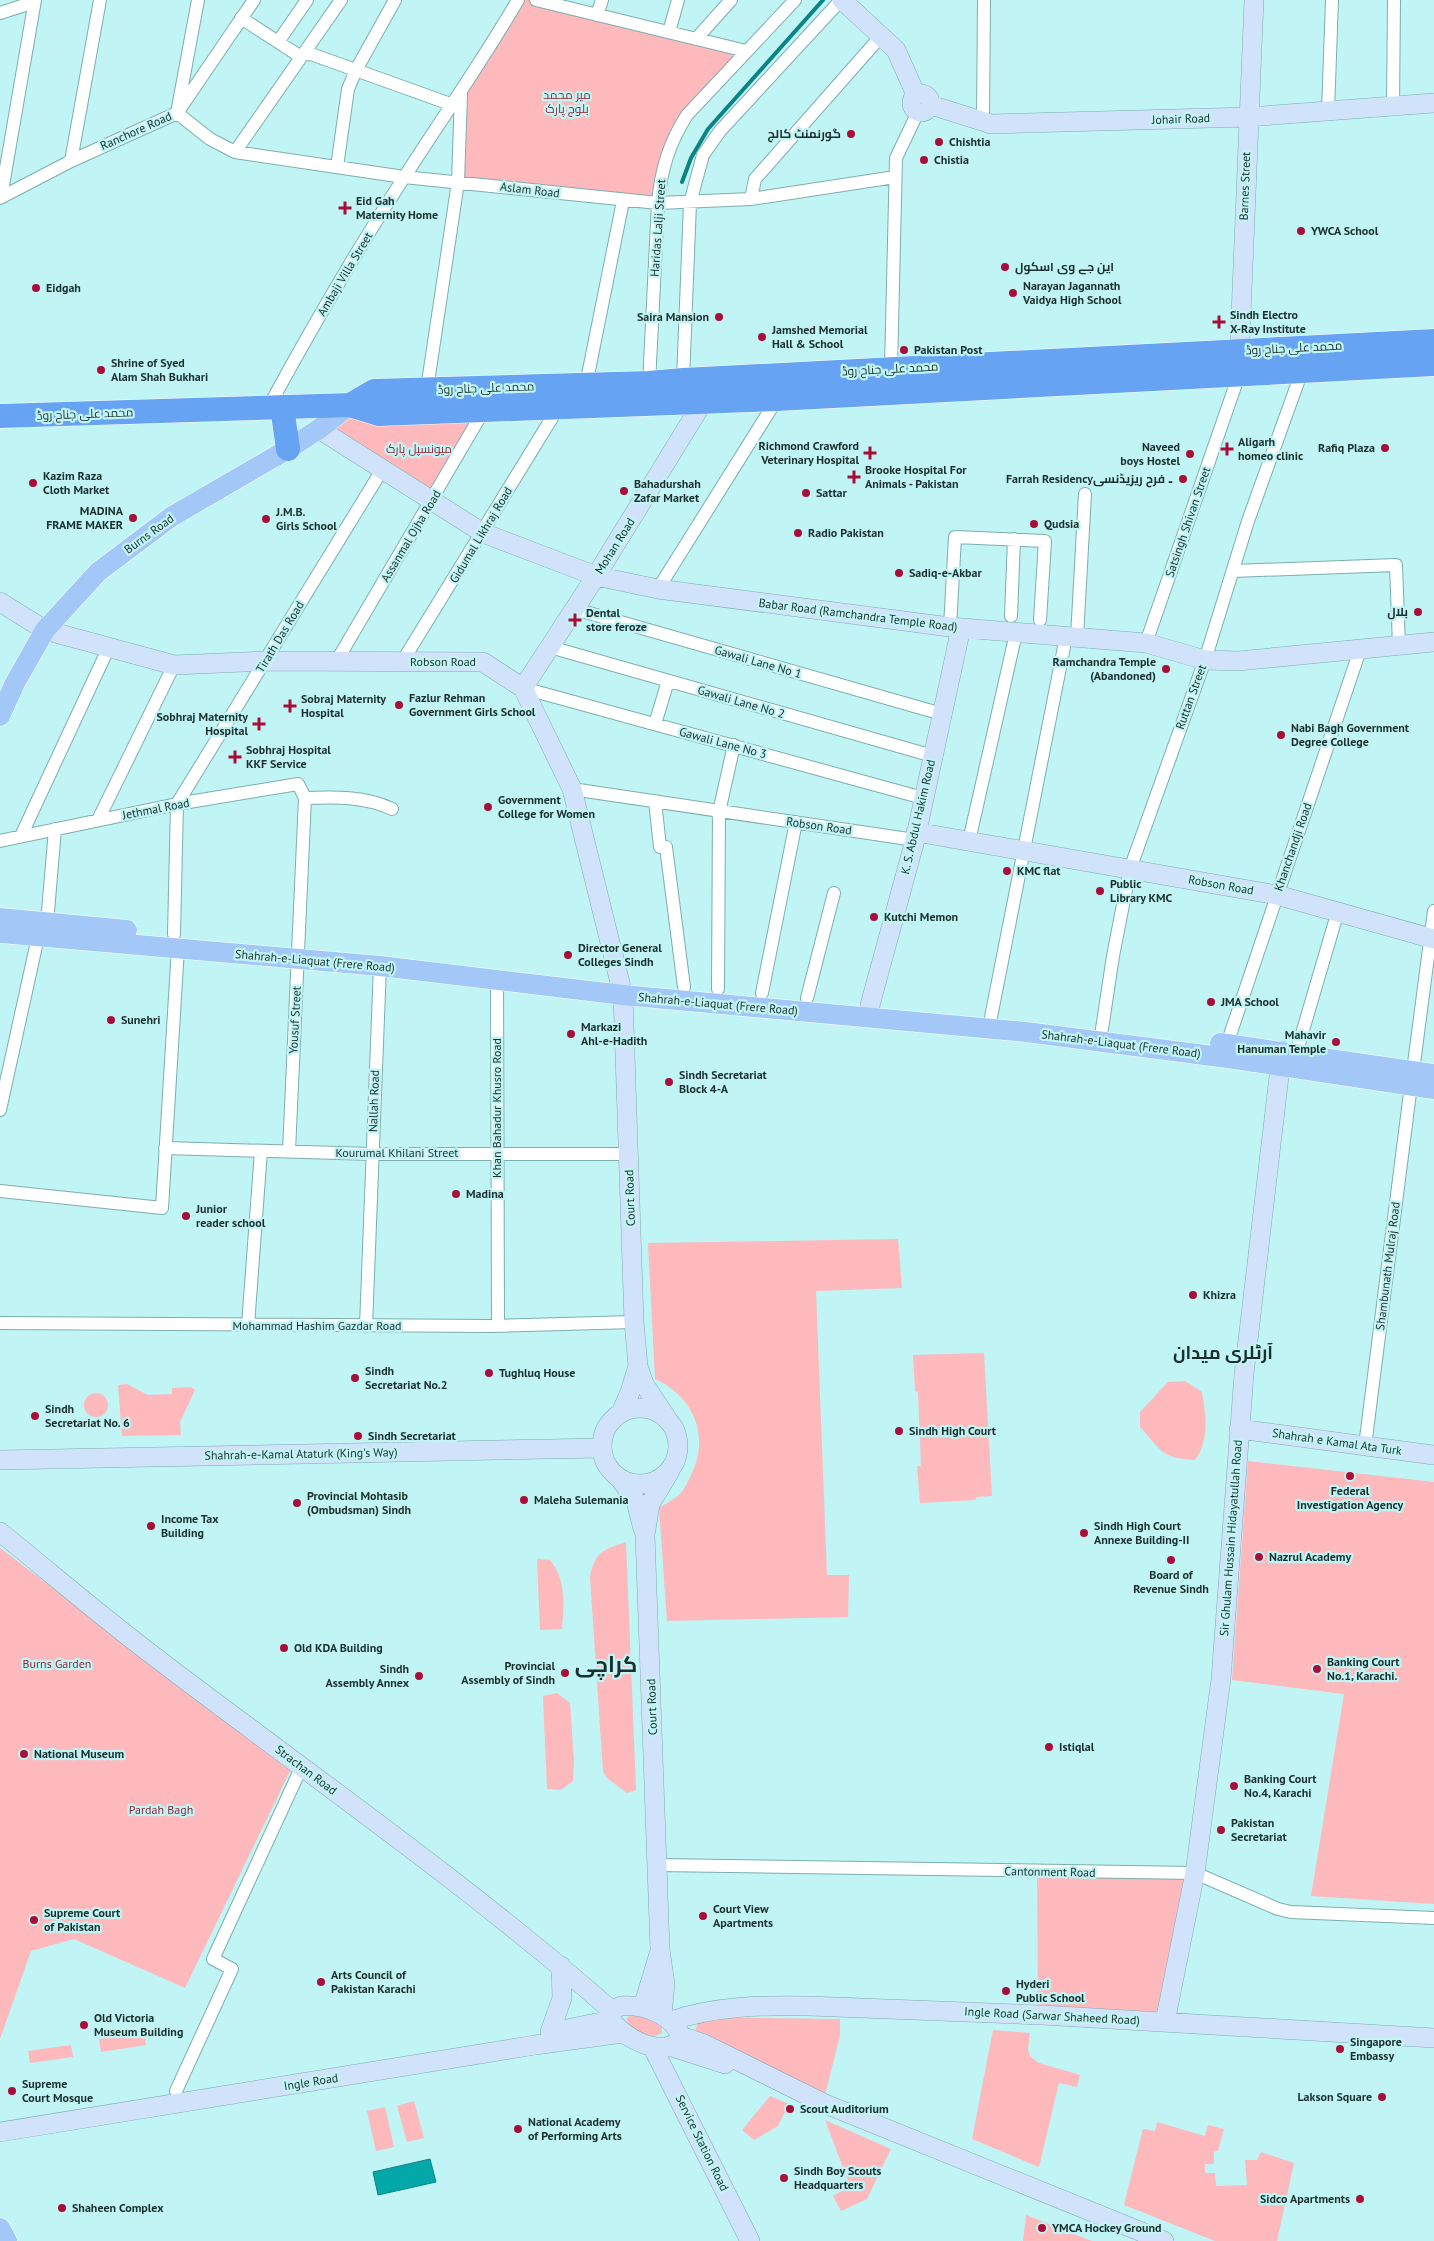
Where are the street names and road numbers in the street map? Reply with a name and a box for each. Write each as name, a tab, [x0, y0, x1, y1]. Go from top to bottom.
street label: Ranchore Road	[98, 108, 174, 153]
street label: Johair Road	[1151, 110, 1210, 127]
street label: Barnes Street	[1236, 151, 1253, 221]
street label: Aslam Road	[499, 178, 561, 201]
street label: Haridas Lalji Street	[647, 179, 668, 277]
street label: Ambaji Villa Street	[314, 229, 376, 318]
street label: محمد علی جناح روڈ	[1245, 337, 1343, 359]
street label: محمد علی جناح روڈ	[841, 358, 939, 380]
street label: محمد علی جناح روڈ	[437, 378, 535, 398]
street label: محمد علی جناح روڈ	[36, 404, 134, 424]
street label: Satsingh Shivan Street	[1162, 465, 1213, 579]
street label: Gidumal Likhraj Road	[446, 484, 515, 586]
street label: Assanmal Ojha Road	[377, 487, 444, 584]
street label: Burns Road	[121, 511, 176, 557]
street label: Mohan Road	[591, 515, 638, 577]
street label: Babar Road (Ramchandra Temple Road)	[758, 595, 958, 634]
street label: Tirath Das Road	[252, 598, 307, 675]
street label: Gawali Lane No 1	[713, 642, 803, 681]
street label: Robson Road	[410, 654, 476, 669]
street label: Ruttan Street	[1172, 662, 1209, 731]
street label: Gawali Lane No 2	[696, 682, 786, 721]
street label: Gawali Lane No 3	[678, 724, 769, 761]
street label: K. S. Abdul Hakim Road	[897, 758, 938, 876]
street label: Jethmal Road	[120, 795, 191, 823]
street label: Khanchandji Road	[1270, 801, 1315, 893]
street label: Robson Road	[785, 813, 853, 838]
street label: Robson Road	[1187, 871, 1255, 898]
street label: Shahrah-e-Liaquat (Frere Road)	[235, 946, 395, 975]
street label: Yousuf Street	[285, 986, 304, 1054]
street label: Shahrah-e-Liaquat (Frere Road)	[638, 989, 798, 1018]
street label: Shahrah-e-Liaquat (Frere Road)	[1041, 1026, 1201, 1061]
street label: Khan Bahadur Khusro Road	[489, 1038, 504, 1178]
street label: Nallah Road	[365, 1070, 382, 1132]
street label: Kourumal Khilani Street	[336, 1145, 458, 1160]
street label: Court Road	[621, 1170, 638, 1226]
street label: Shambunath Mulraj Road	[1372, 1201, 1403, 1331]
street label: Mohammad Hashim Gazdar Road	[232, 1318, 402, 1333]
street label: Shahrah e Kamal Ata Turk	[1271, 1425, 1403, 1458]
street label: Sir Ghulam Hussain Hidayatullah Road	[1216, 1439, 1245, 1637]
street label: Shahrah-e-Kamal Ataturk (King's Way)	[204, 1444, 398, 1463]
street label: Court Road	[643, 1679, 660, 1735]
street label: Strachan Road	[272, 1741, 340, 1798]
street label: Cantonment Road	[1004, 1863, 1096, 1880]
street label: Ingle Road (Sarwar Shaheed Road)	[964, 2003, 1140, 2028]
street label: Ingle Road	[283, 2070, 339, 2093]
street label: Service Station Road	[673, 2092, 732, 2193]

